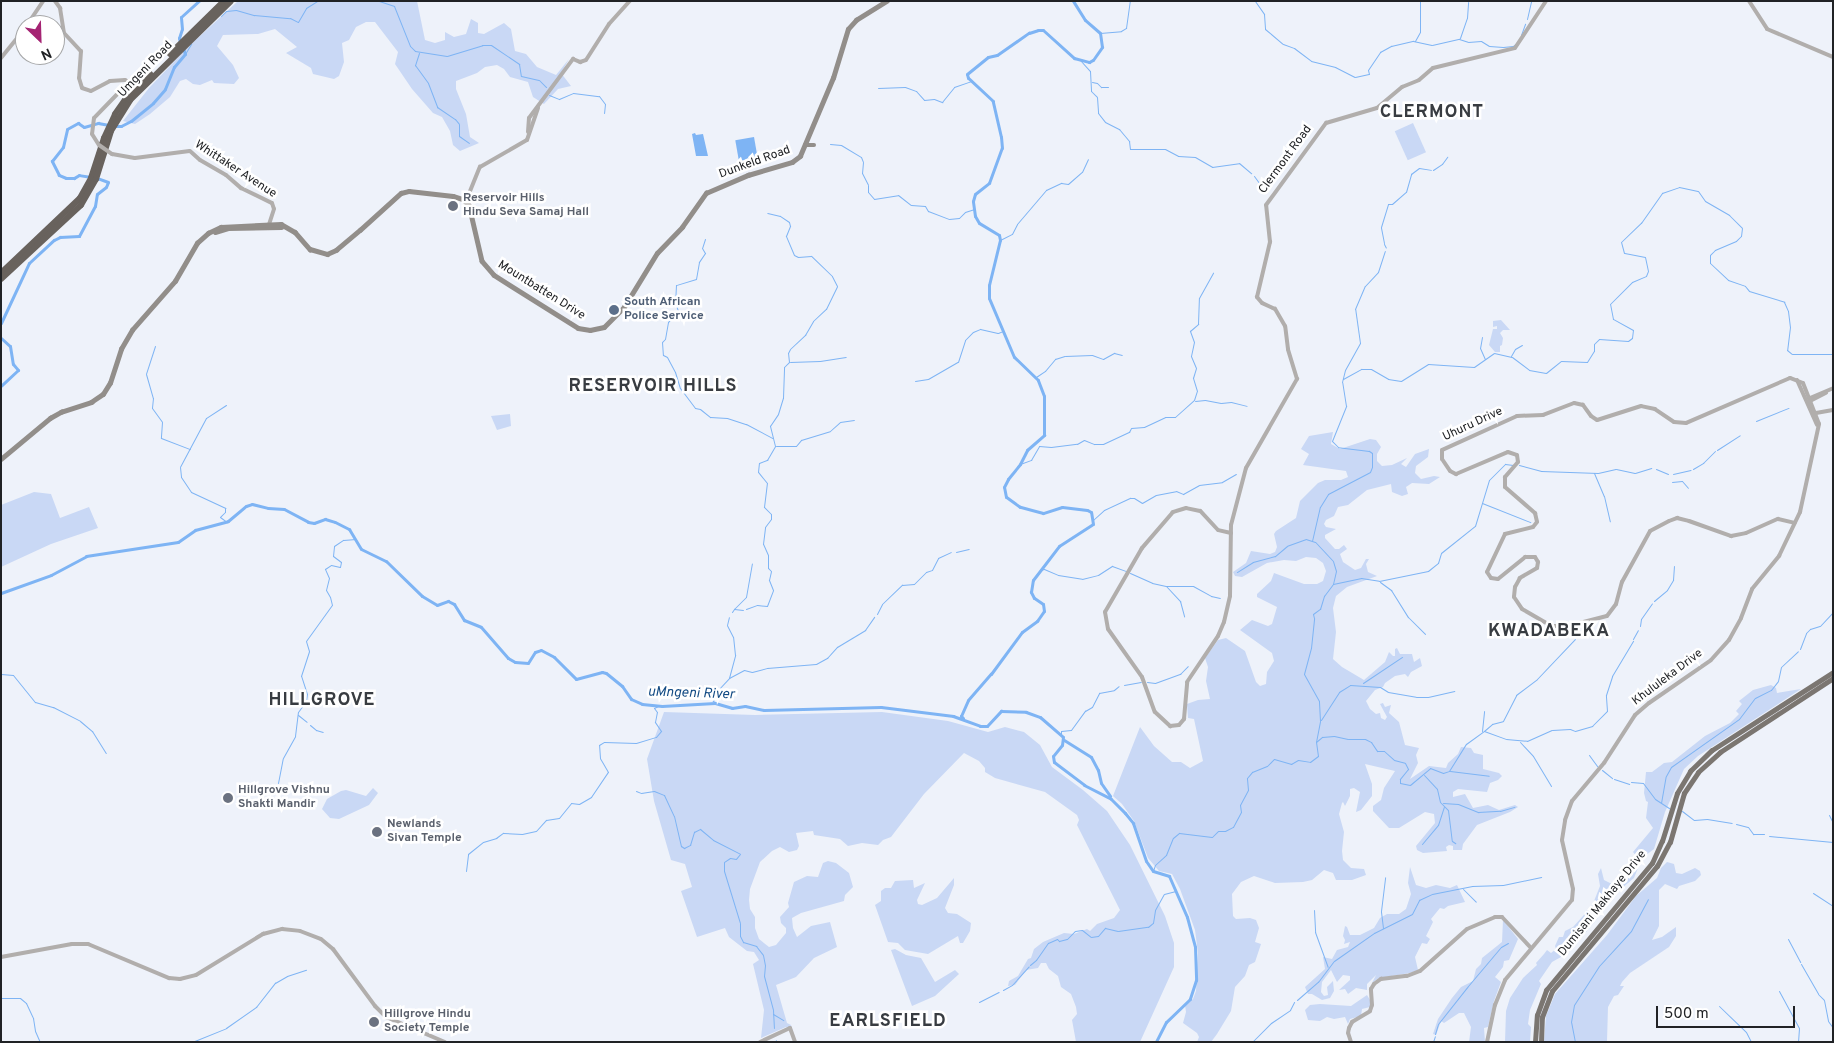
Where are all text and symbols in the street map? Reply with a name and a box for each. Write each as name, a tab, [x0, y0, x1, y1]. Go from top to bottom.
north arrow	[15, 15, 65, 65]
street label: Umgeni Road	[116, 39, 176, 101]
text: N	[38, 43, 54, 63]
district label: CLERMONT	[1379, 102, 1485, 124]
street label: Clermont Road	[1256, 123, 1316, 197]
street label: Whittaker Avenue	[191, 138, 279, 202]
street label: Dunkeld Road	[717, 143, 793, 183]
place label: Reservoir Hills Hindu Seva Samaj Hall	[463, 192, 589, 220]
marker: Reservoir Hills Hindu Seva Samaj Hall	[447, 200, 459, 212]
street label: Mountbatten Drive	[495, 258, 587, 324]
place label: South African Police Service	[624, 296, 704, 324]
marker: South African Police Service	[608, 304, 620, 316]
district label: RESERVOIR HILLS	[567, 376, 739, 398]
street label: Uhuru Drive	[1441, 405, 1505, 445]
district label: KWADABEKA	[1487, 621, 1611, 643]
street label: Khululeka Drive	[1630, 647, 1706, 709]
water label: uMngeni River	[647, 684, 735, 704]
district label: HILLGROVE	[267, 690, 377, 712]
place label: Hillgrove Vishnu Shakti Mandir	[238, 784, 330, 812]
marker: Hillgrove Vishnu Shakti Mandir	[222, 792, 234, 804]
place label: Newlands Sivan Temple	[387, 818, 462, 846]
marker: Newlands Sivan Temple	[371, 826, 383, 838]
street label: Dumisani Makhaye Drive	[1556, 848, 1650, 960]
scale bar	[1659, 996, 1798, 1028]
text: 500 m	[1664, 1005, 1709, 1024]
place label: Hillgrove Hindu Society Temple	[384, 1008, 471, 1036]
district label: EARLSFIELD	[828, 1011, 948, 1033]
marker: Hillgrove Hindu Society Temple	[368, 1016, 380, 1028]

